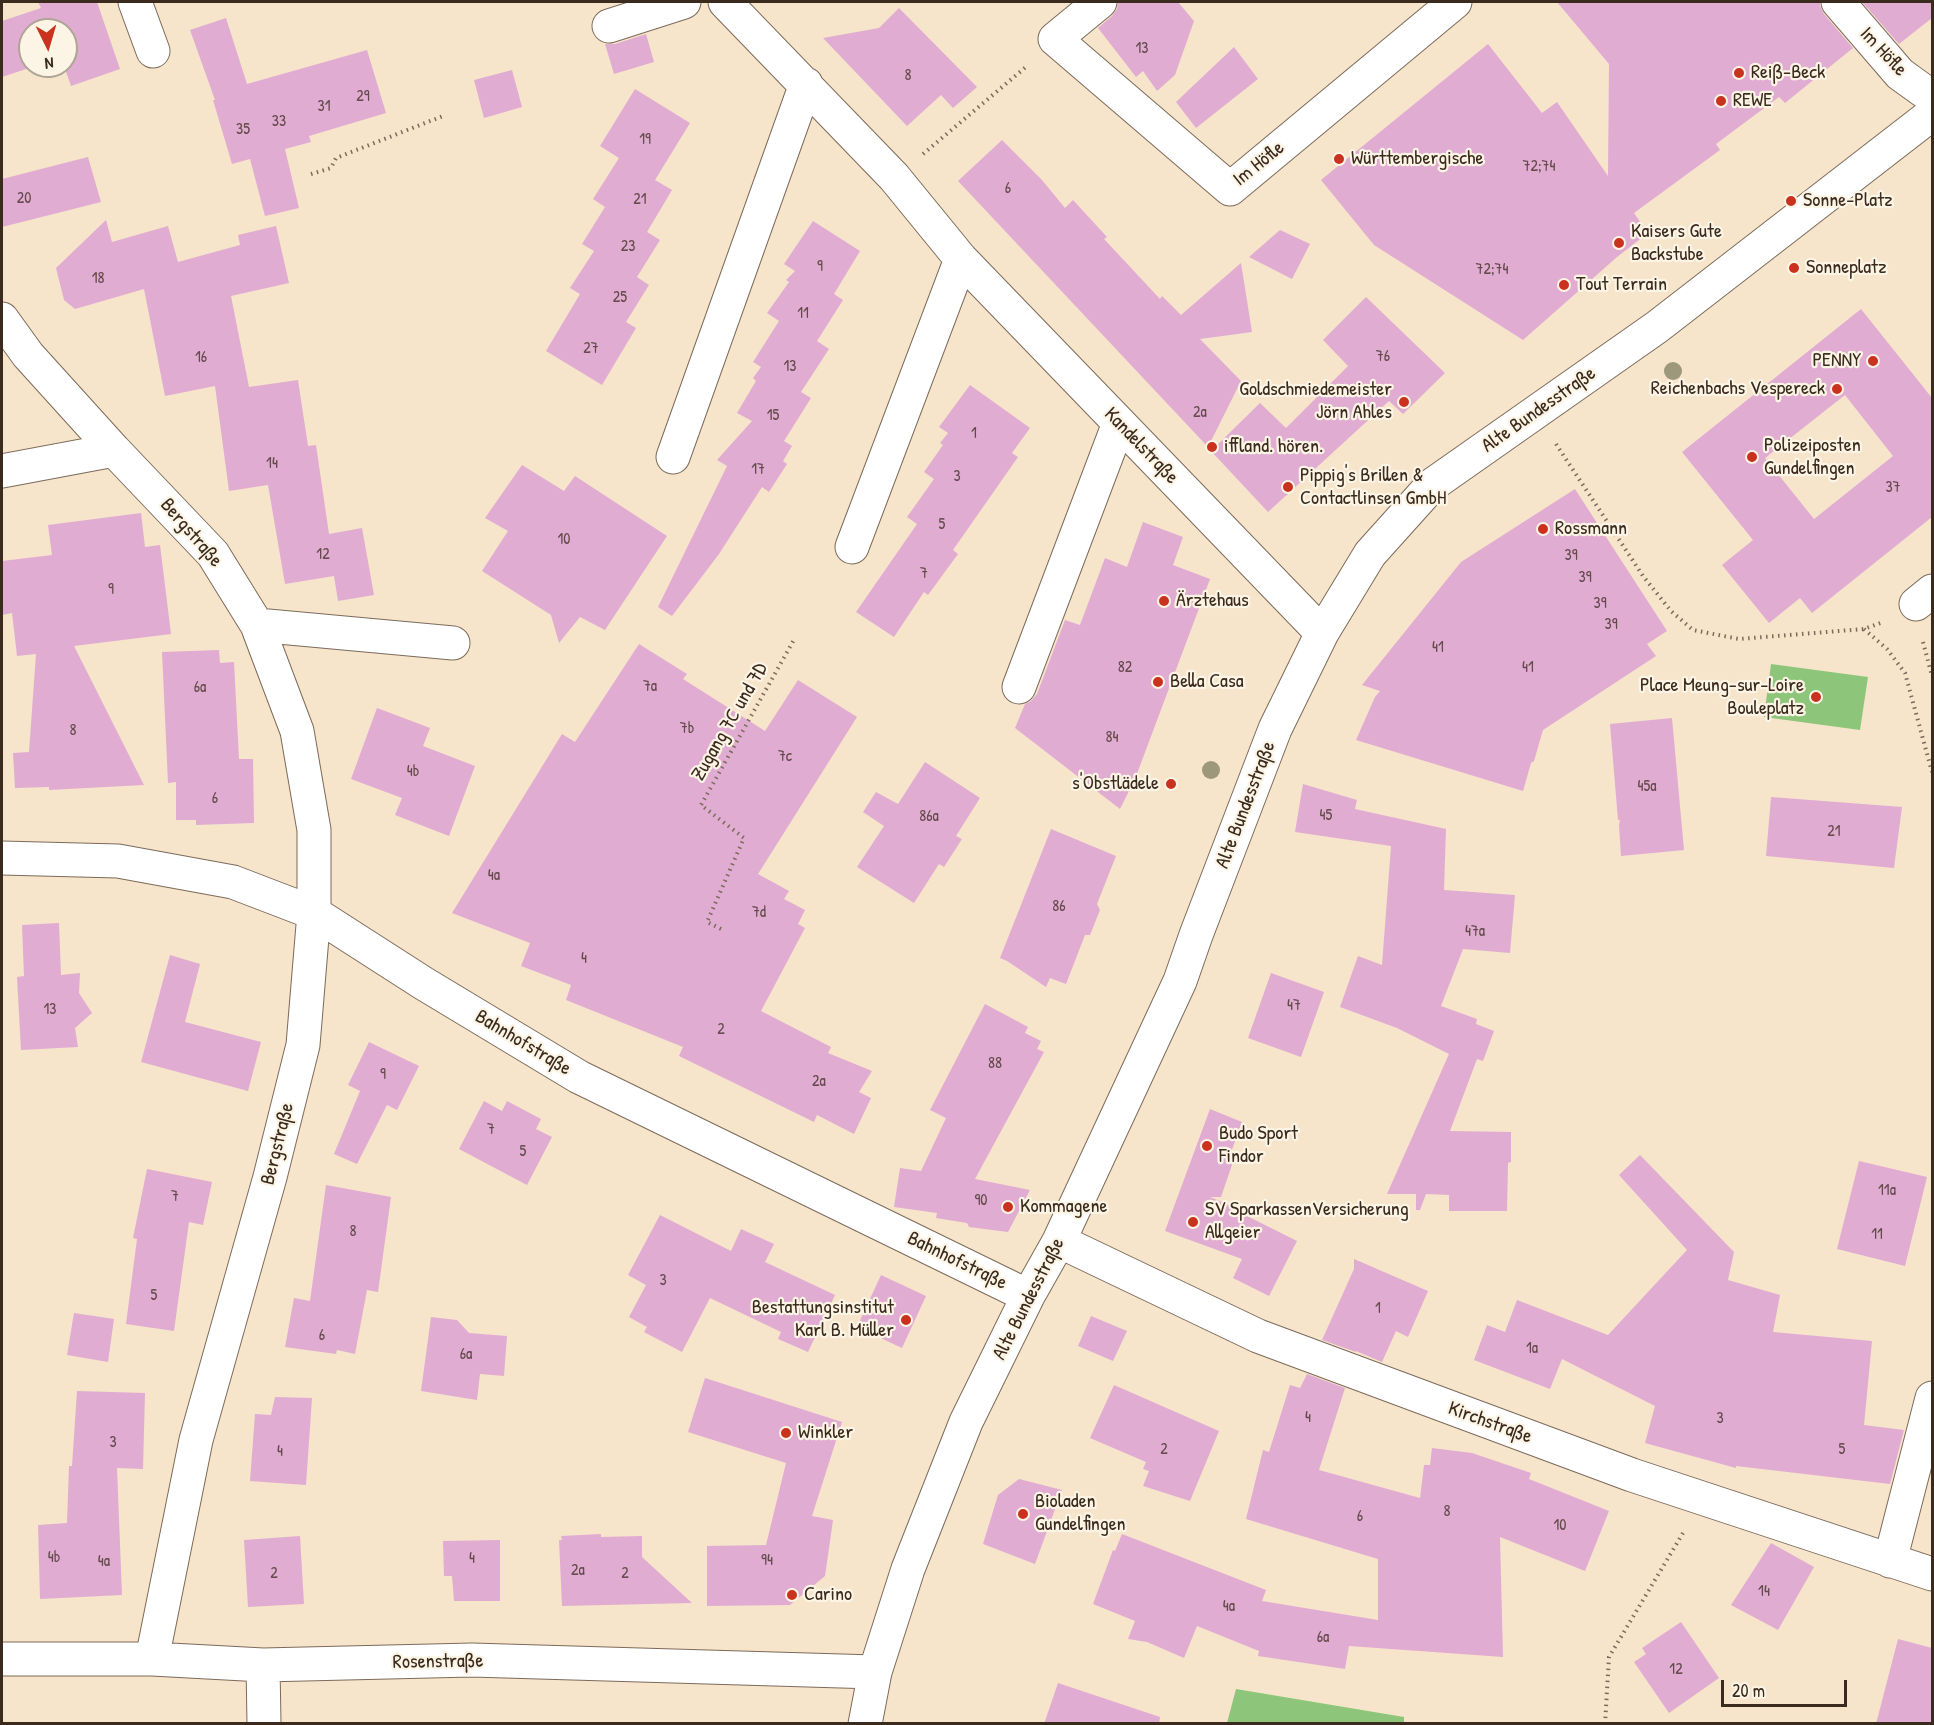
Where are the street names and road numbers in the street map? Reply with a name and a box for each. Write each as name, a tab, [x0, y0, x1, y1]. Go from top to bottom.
street label: Im Höfle	[1854, 22, 1912, 82]
street label: Im Höfle	[1229, 136, 1289, 192]
street label: Alte Bundesstraße	[1477, 362, 1601, 458]
street label: Kandelstraße	[1099, 403, 1183, 489]
street label: Bergstraße	[155, 494, 227, 572]
street label: Zugang 7C und 7D	[687, 659, 773, 785]
street label: Alte Bundesstraße	[1211, 738, 1281, 872]
street label: Bahnhofstraße	[471, 1005, 575, 1081]
street label: Bergstraße	[256, 1101, 300, 1187]
street label: Bahnhofstraße	[903, 1227, 1011, 1295]
street label: Alte Bundesstraße	[988, 1234, 1070, 1364]
street label: Kirchstraße	[1445, 1397, 1535, 1449]
street label: Rosenstraße	[393, 1649, 483, 1675]

